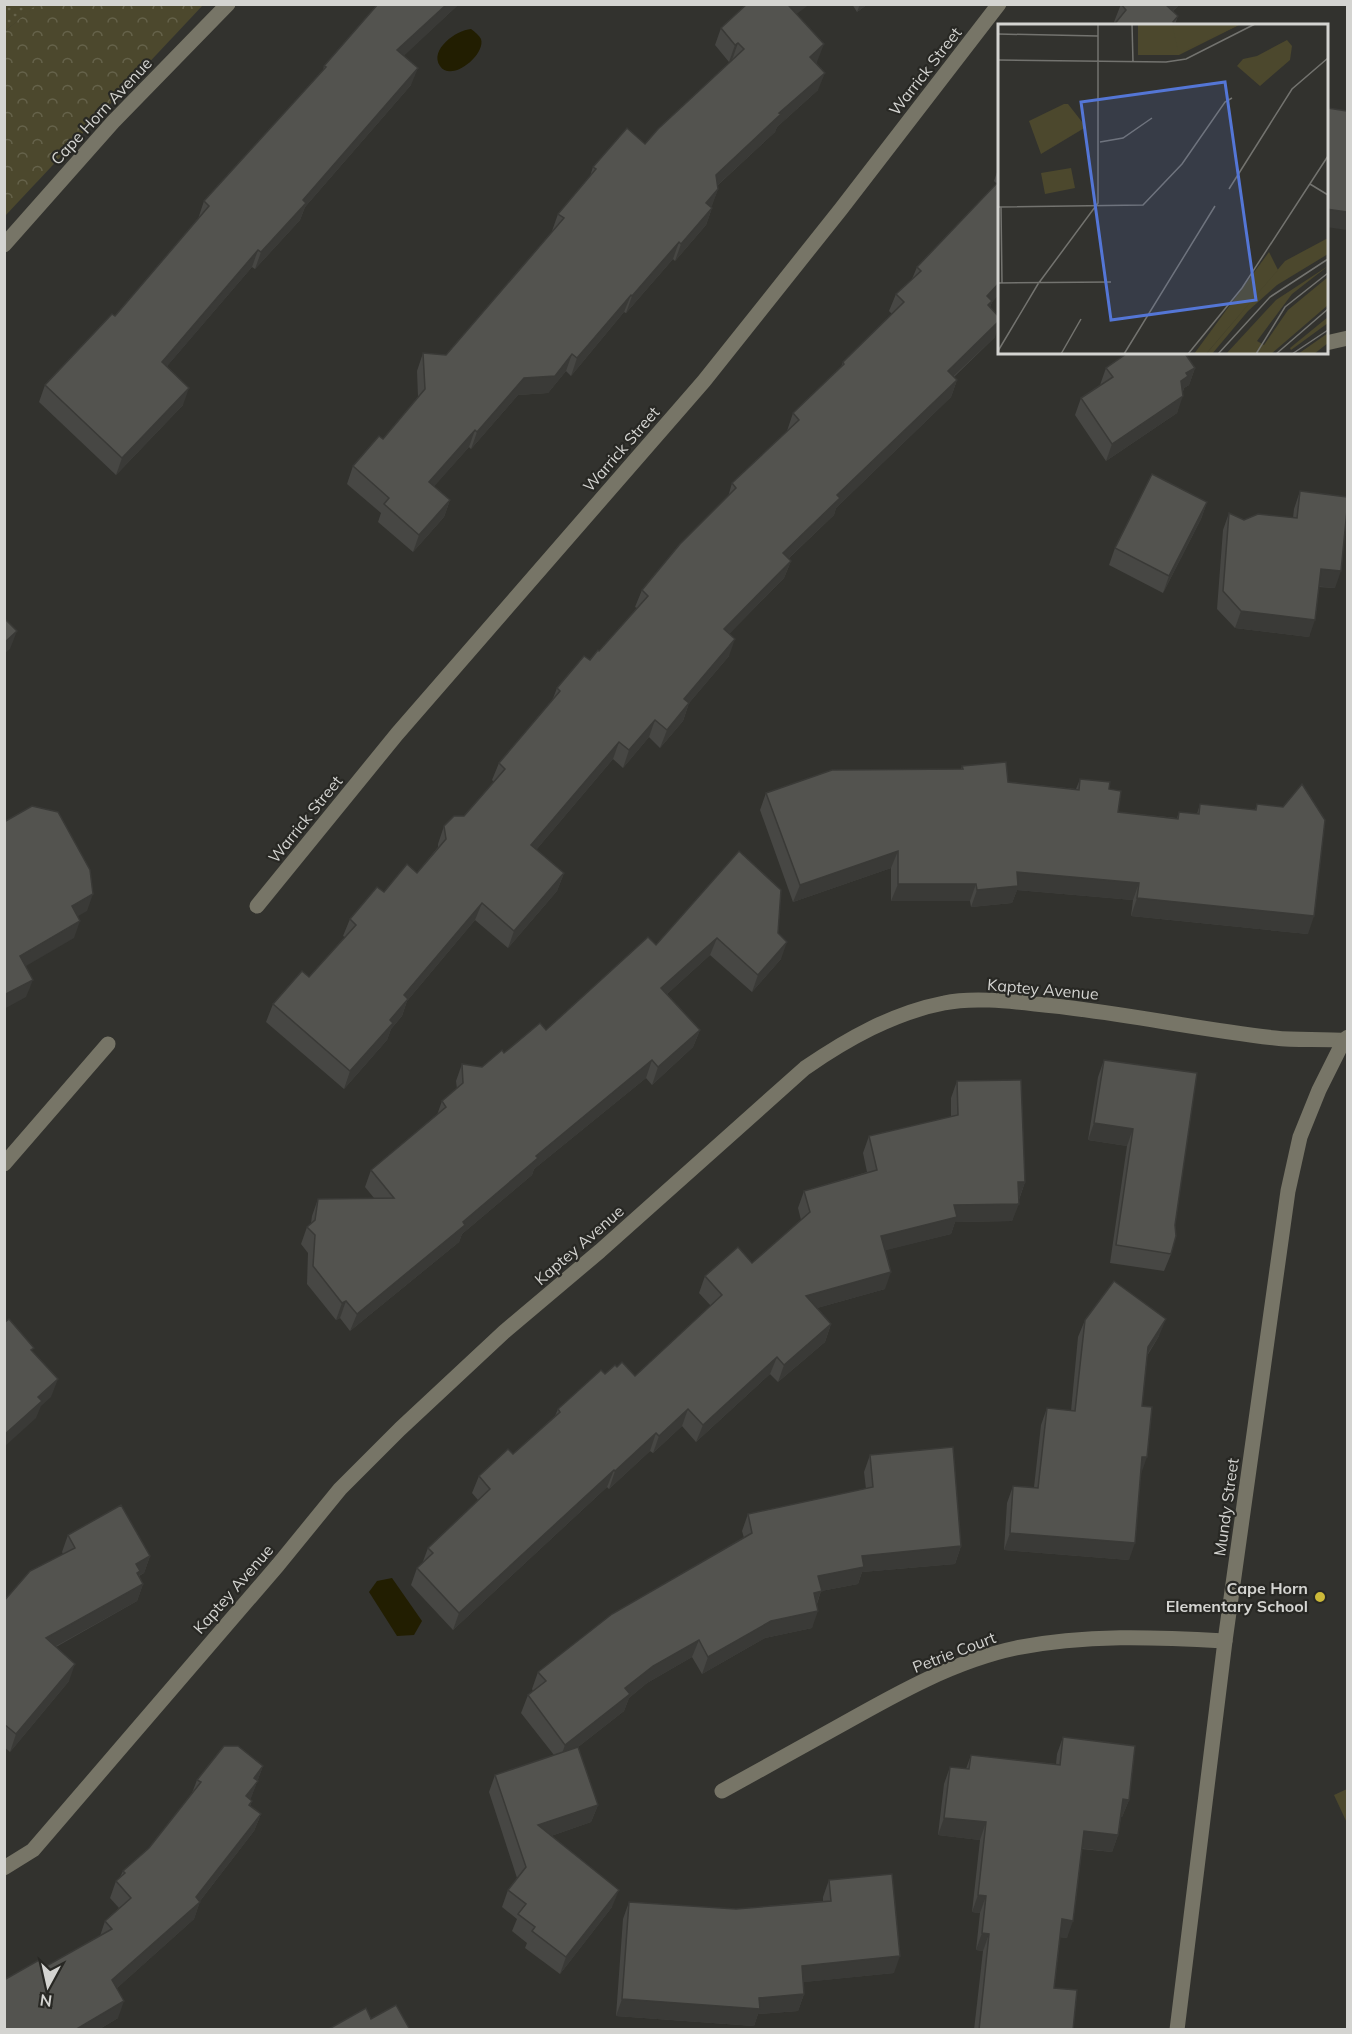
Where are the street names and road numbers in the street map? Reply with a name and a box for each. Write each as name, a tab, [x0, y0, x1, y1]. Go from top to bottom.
street label: Warrick Street	[884, 23, 966, 119]
street label: Cape Horn Avenue	[46, 53, 156, 169]
street label: Warrick Street	[579, 402, 664, 496]
street label: Warrick Street	[264, 771, 347, 867]
street label: Kaptey Avenue	[986, 974, 1100, 1004]
street label: Kaptey Avenue	[530, 1201, 628, 1289]
street label: Mundy Street	[1209, 1456, 1243, 1557]
street label: Kaptey Avenue	[189, 1540, 277, 1638]
street label: Petrie Court	[910, 1627, 999, 1677]

